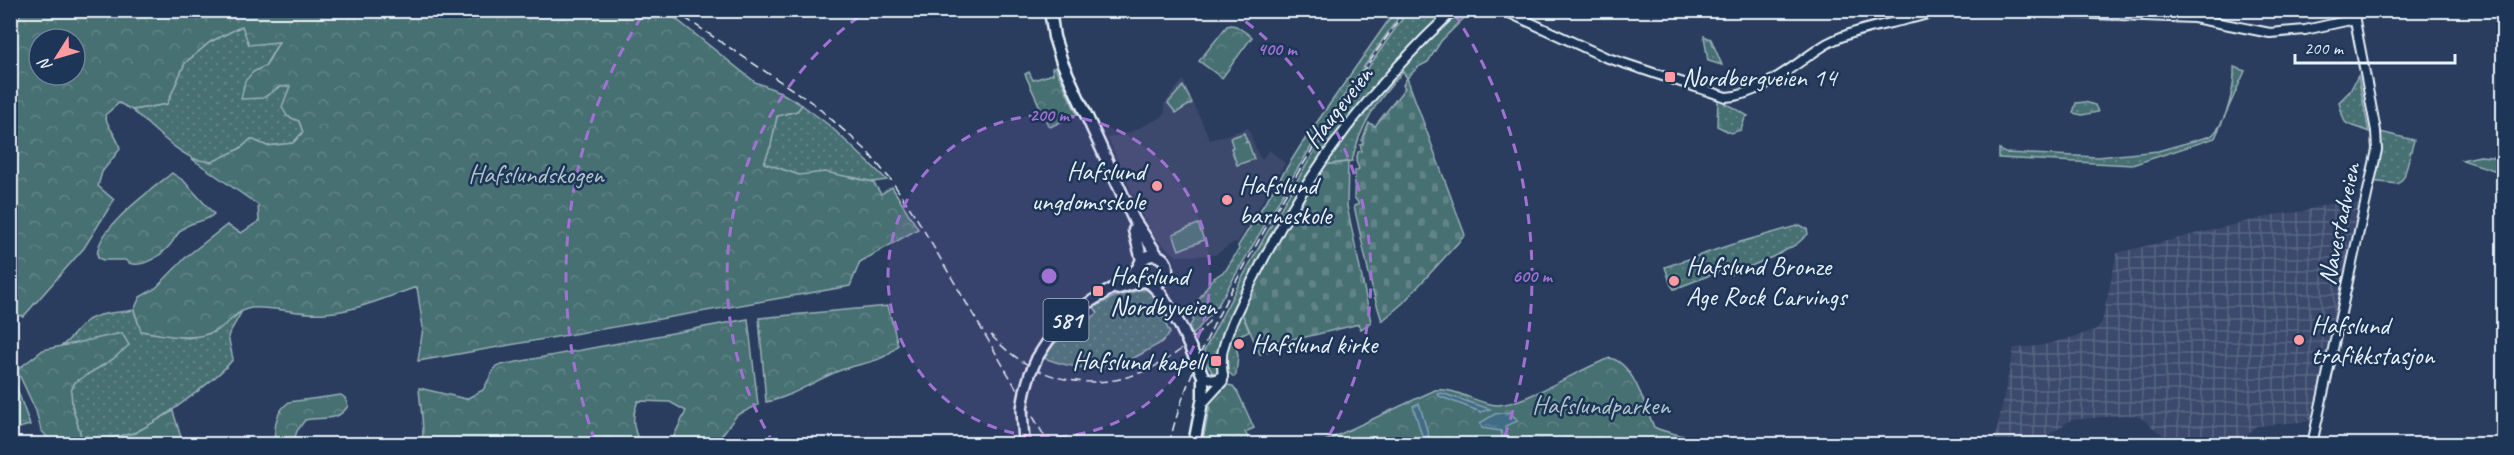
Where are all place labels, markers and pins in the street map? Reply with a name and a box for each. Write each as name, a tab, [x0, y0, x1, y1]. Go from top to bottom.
place label: Nordbergveien 14	[1682, 61, 1839, 94]
marker: Nordbergveien 14	[1663, 70, 1677, 84]
place label: Hafslund ungdomsskole	[1031, 155, 1149, 218]
place label: Hafslund barneskole	[1239, 169, 1334, 232]
marker: Hafslund ungdomsskole	[1150, 179, 1164, 193]
marker: Hafslund barneskole	[1220, 193, 1234, 207]
place label: Hafslund Bronze Age Rock Carvings	[1686, 250, 1849, 313]
place label: Hafslund Nordbyveien	[1110, 260, 1218, 323]
centre of rings	[1039, 266, 1059, 286]
marker: Hafslund Bronze Age Rock Carvings	[1667, 274, 1681, 288]
marker: Hafslund Nordbyveien	[1091, 284, 1105, 298]
place label: Hafslund trafikkstasjon	[2311, 309, 2435, 372]
place label: Hafslund kirke	[1251, 328, 1380, 361]
marker: Hafslund trafikkstasjon	[2292, 333, 2306, 347]
marker: Hafslund kirke	[1232, 337, 1246, 351]
place label: Hafslund kapell	[1072, 345, 1209, 378]
marker: Hafslund kapell	[1209, 354, 1223, 368]

